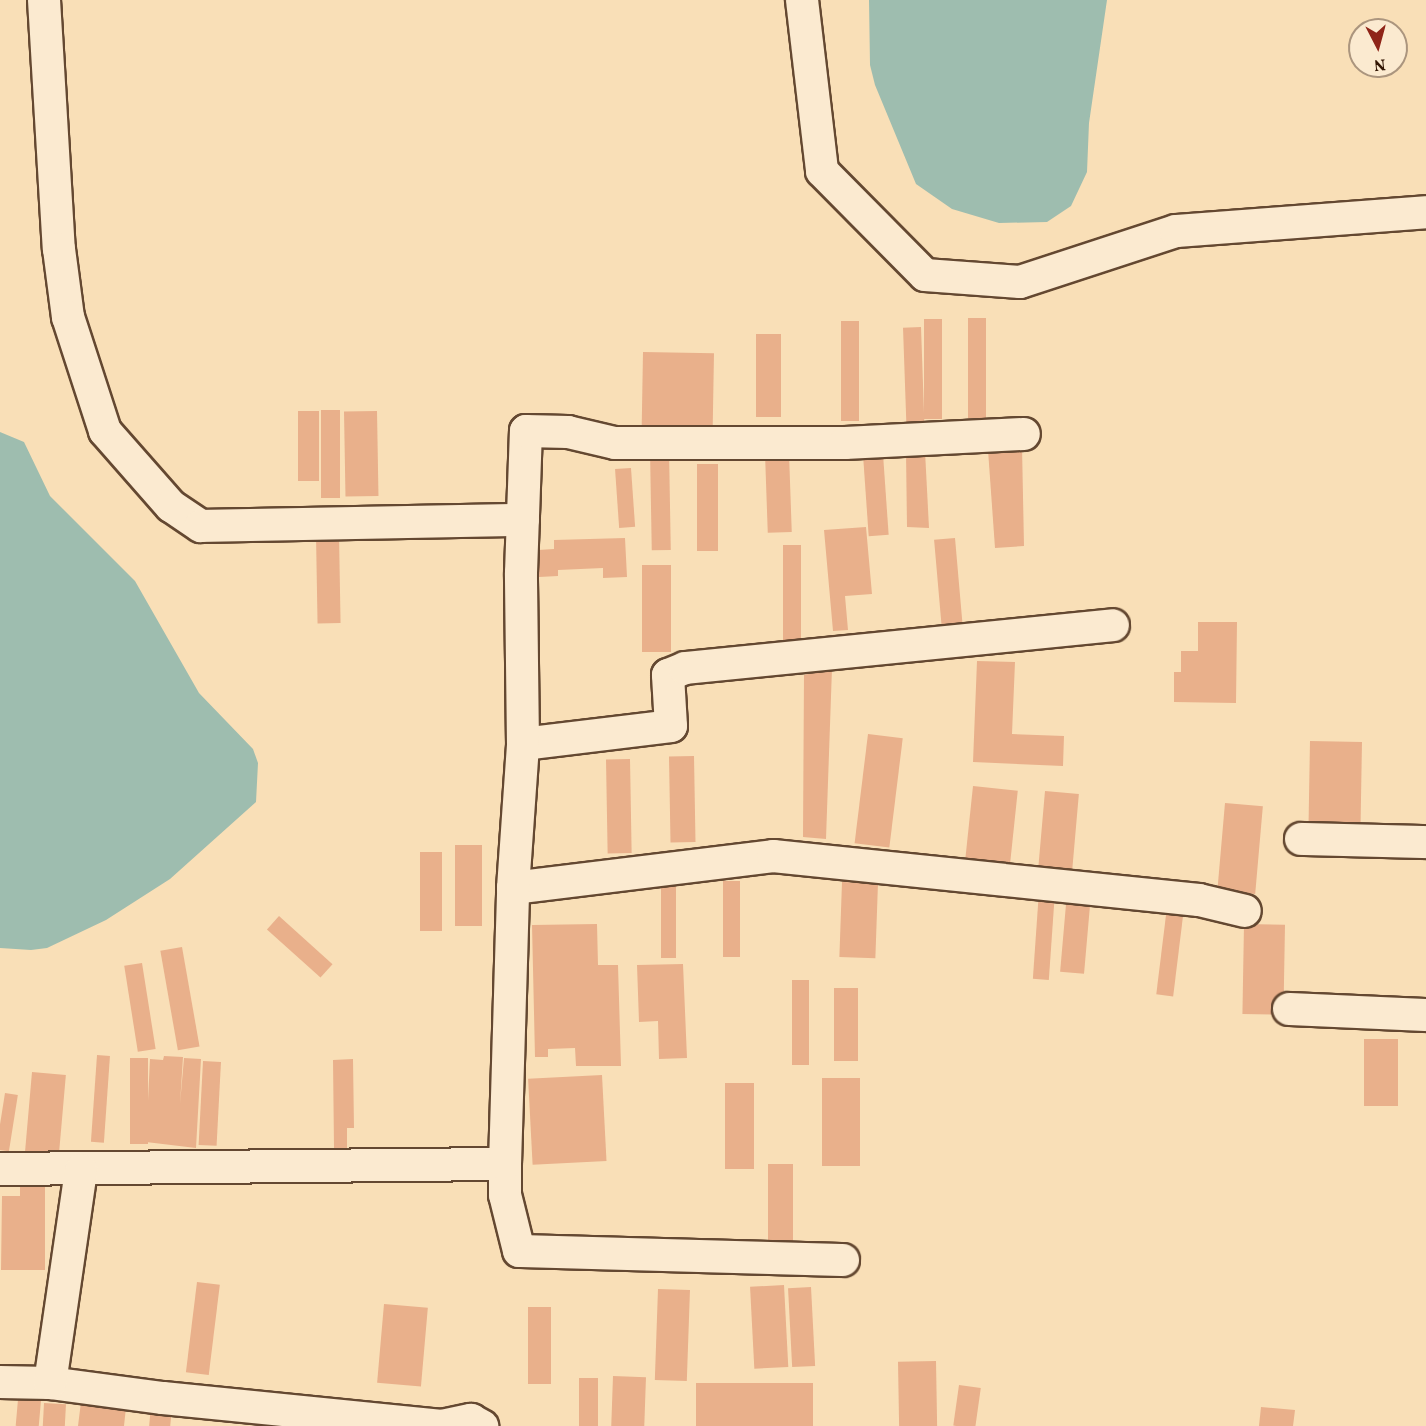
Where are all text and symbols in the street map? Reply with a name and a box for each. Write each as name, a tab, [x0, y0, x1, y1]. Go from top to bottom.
north arrow	[1348, 18, 1408, 78]
text: N	[1373, 52, 1387, 75]

